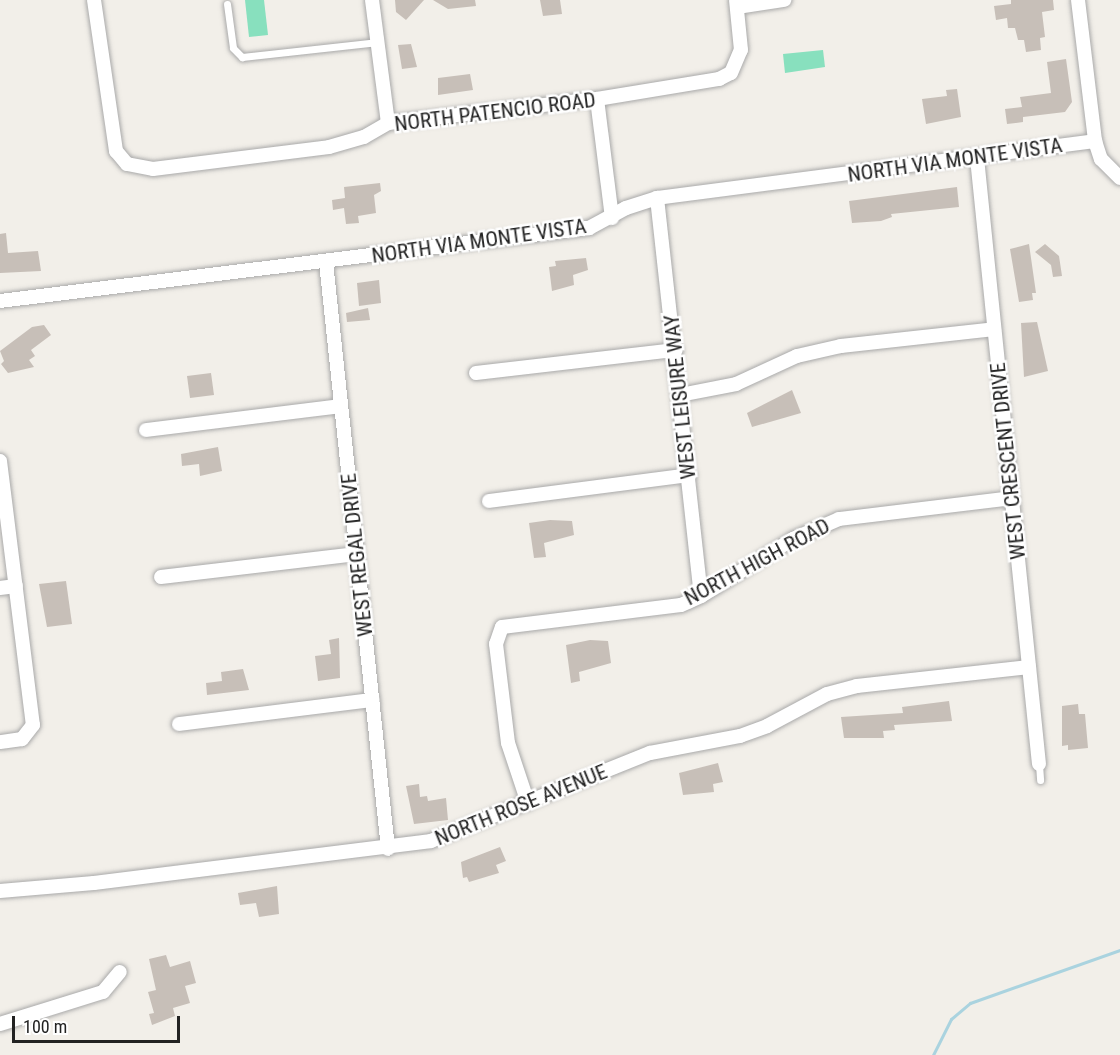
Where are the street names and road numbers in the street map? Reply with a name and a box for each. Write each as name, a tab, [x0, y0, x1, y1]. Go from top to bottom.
street label: NORTH PATENCIO ROAD	[393, 87, 597, 137]
street label: NORTH VIA MONTE VISTA	[846, 132, 1064, 188]
street label: NORTH VIA MONTE VISTA	[370, 213, 588, 269]
street label: WEST LEISURE WAY	[659, 313, 701, 481]
street label: WEST CRESCENT DRIVE	[985, 361, 1031, 561]
street label: WEST REGAL DRIVE	[336, 472, 378, 638]
street label: NORTH HIGH ROAD	[680, 513, 834, 611]
street label: NORTH ROSE AVENUE	[431, 759, 611, 851]

